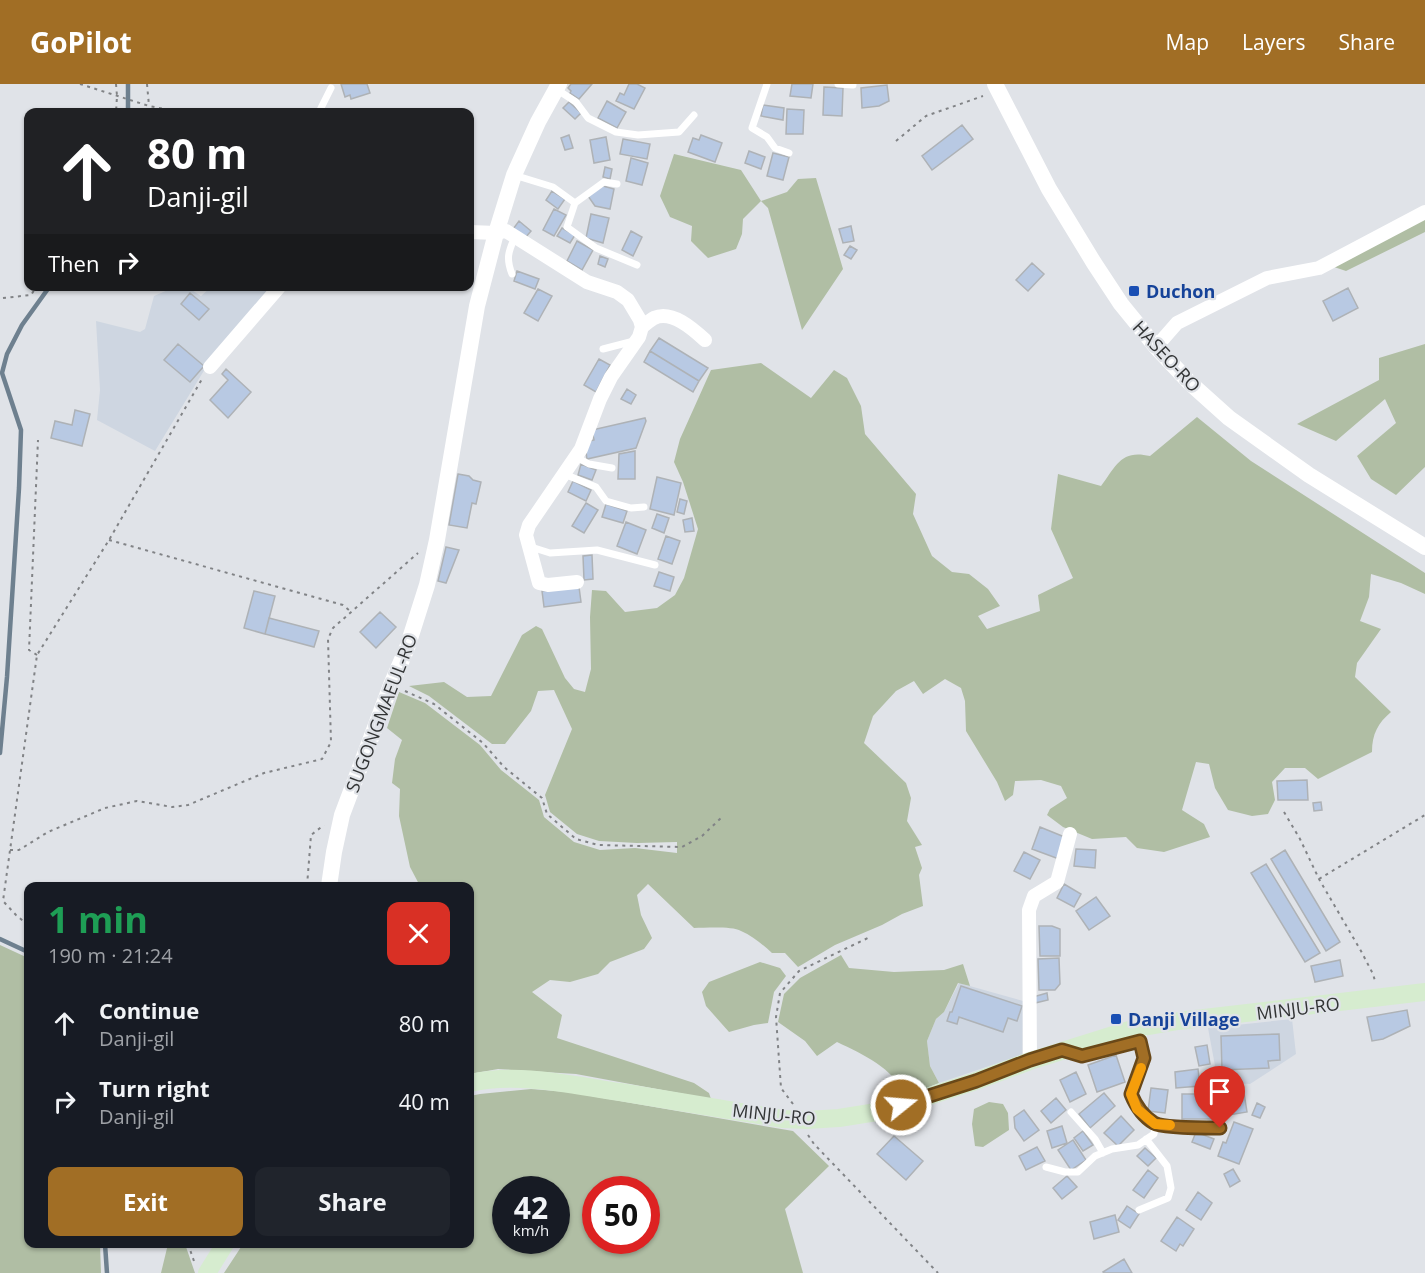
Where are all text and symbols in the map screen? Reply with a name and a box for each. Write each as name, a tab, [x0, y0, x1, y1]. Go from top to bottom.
text: GoPilot	[30, 23, 132, 61]
text: Map	[1166, 28, 1209, 56]
text: Layers	[1242, 28, 1306, 56]
text: Share	[1339, 28, 1395, 56]
text: 80 m	[147, 124, 247, 181]
icon: ahead	[48, 132, 126, 210]
text: Danji-gil	[147, 178, 249, 215]
icon: right	[111, 246, 144, 279]
text: Then	[48, 248, 99, 278]
place label: Duchon	[1146, 279, 1215, 303]
marker: Duchon	[1127, 284, 1141, 298]
street label: HASEO-RO	[1128, 315, 1206, 397]
street label: SUGONGMAEUL-RO	[340, 630, 422, 796]
text: 1 min	[48, 895, 148, 944]
button: close	[387, 902, 450, 965]
text: 190 m · 21:24	[48, 942, 173, 969]
street label: MINJU-RO	[1255, 991, 1341, 1025]
text: Continue	[99, 995, 199, 1025]
icon: ahead	[48, 1007, 81, 1040]
place label: Danji Village	[1128, 1007, 1240, 1031]
text: 80 m	[399, 1008, 450, 1038]
marker: Danji Village	[1109, 1012, 1123, 1026]
text: Danji-gil	[99, 1025, 174, 1052]
pin	[1194, 1066, 1245, 1128]
text: Turn right	[99, 1073, 210, 1103]
position arrow	[869, 1073, 933, 1137]
icon: arrive	[1203, 1075, 1236, 1108]
icon: right	[48, 1085, 81, 1118]
text: 40 m	[399, 1086, 450, 1116]
street label: MINJU-RO	[731, 1098, 817, 1130]
text: Danji-gil	[99, 1103, 174, 1130]
button: Exit	[48, 1167, 243, 1236]
button: Share	[255, 1167, 450, 1236]
speed limit sign: 50	[582, 1176, 660, 1254]
text: 42	[514, 1187, 548, 1228]
text: km/h	[513, 1220, 549, 1240]

